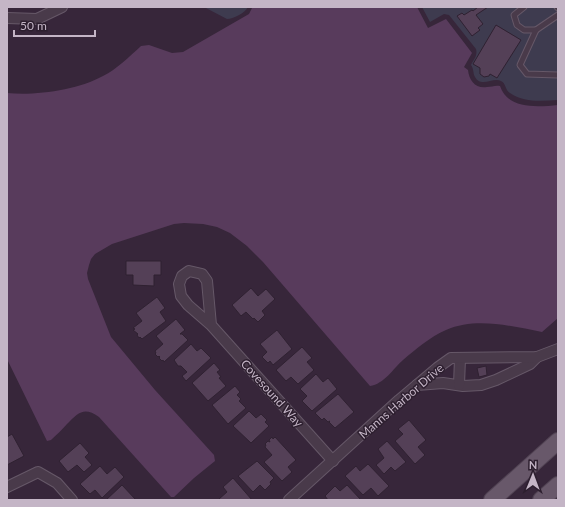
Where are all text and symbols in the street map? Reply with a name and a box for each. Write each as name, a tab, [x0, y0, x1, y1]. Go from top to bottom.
scale bar	[14, 12, 95, 38]
text: 50 m	[20, 18, 47, 33]
street label: Covesound Way	[238, 356, 307, 430]
street label: Manns Harbor Drive	[356, 360, 446, 442]
north arrow	[513, 455, 553, 495]
text: N	[529, 458, 538, 471]

